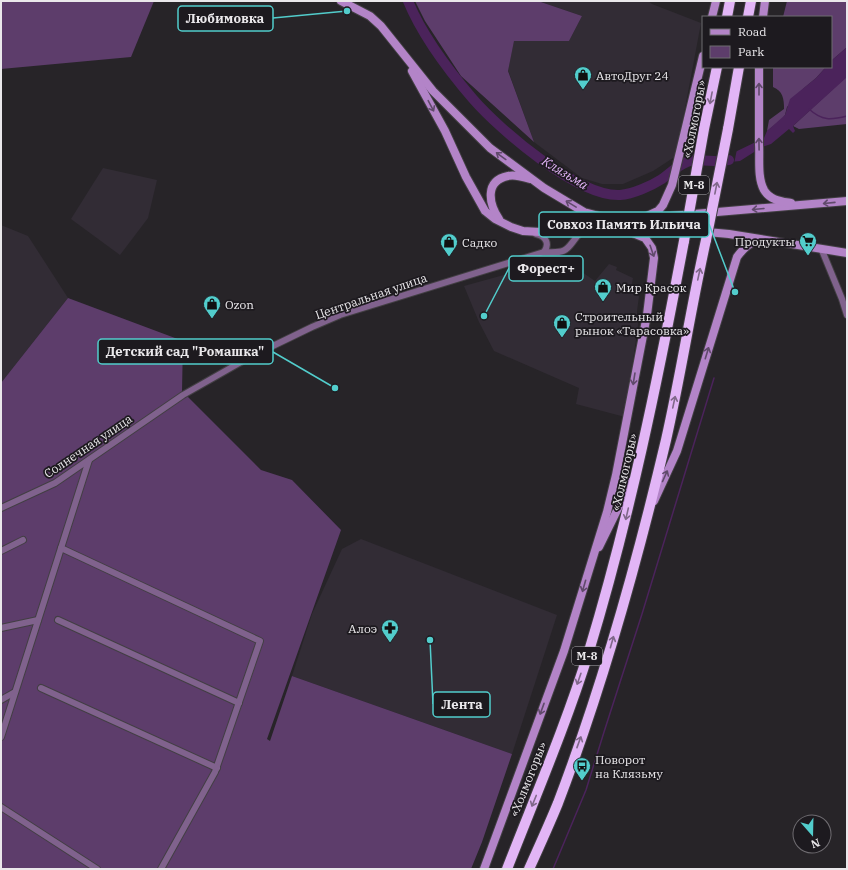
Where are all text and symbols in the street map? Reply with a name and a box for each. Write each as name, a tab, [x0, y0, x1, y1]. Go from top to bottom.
callout: Любимовка	[178, 6, 273, 31]
text: Любимовка	[186, 10, 265, 27]
legend	[702, 16, 832, 68]
text: Road	[738, 24, 767, 39]
text: Park	[738, 44, 764, 59]
shop icon: АвтоДруг 24	[573, 65, 593, 90]
place label: АвтоДруг 24	[596, 68, 669, 83]
street label: «Холмогоры»	[679, 79, 709, 159]
one-way arrow	[755, 83, 763, 96]
one-way arrow	[706, 91, 714, 104]
one-way arrow	[428, 100, 436, 112]
one-way arrow	[756, 138, 763, 151]
one-way arrow	[496, 152, 507, 160]
water label: Клязьма	[538, 152, 591, 193]
road number: М-8	[679, 176, 709, 194]
one-way arrow	[713, 182, 721, 195]
one-way arrow	[823, 199, 836, 207]
one-way arrow	[565, 200, 577, 208]
one-way arrow	[752, 205, 765, 213]
callout: Совхоз Память Ильича	[539, 212, 709, 237]
text: Совхоз Память Ильича	[547, 216, 702, 233]
supermarket icon: Продукты	[798, 231, 818, 256]
shop icon: Садко	[439, 232, 459, 257]
place label: Продукты	[735, 234, 795, 249]
place label: Садко	[462, 235, 497, 250]
one-way arrow	[649, 244, 656, 257]
callout: Форест+	[509, 256, 583, 281]
text: Форест+	[517, 260, 575, 277]
one-way arrow	[695, 268, 703, 281]
street label: Центральная улица	[313, 270, 429, 322]
shop icon: Мир Красок	[593, 277, 613, 302]
place label: Мир Красок	[616, 280, 686, 295]
shop icon: Ozon	[202, 294, 222, 319]
place label: Ozon	[225, 297, 254, 312]
place label: Строительный рынок «Тарасовка»	[575, 309, 689, 338]
shop icon: Строительный рынок «Тарасовка»	[552, 313, 572, 338]
callout: Детский сад "Ромашка"	[98, 339, 273, 364]
text: Детский сад "Ромашка"	[106, 343, 264, 360]
one-way arrow	[704, 347, 711, 360]
one-way arrow	[630, 372, 638, 385]
one-way arrow	[670, 396, 678, 409]
street label: Солнечная улица	[41, 411, 135, 481]
street label: «Холмогоры»	[608, 432, 640, 512]
one-way arrow	[662, 471, 670, 483]
one-way arrow	[622, 508, 630, 521]
one-way arrow	[580, 580, 587, 593]
pharmacy icon: Алоэ	[380, 618, 400, 643]
place label: Алоэ	[348, 621, 377, 636]
one-way arrow	[609, 635, 616, 648]
road number: М-8	[572, 647, 602, 665]
one-way arrow	[575, 673, 582, 686]
callout: Лента	[433, 692, 490, 717]
text: Лента	[441, 696, 483, 713]
one-way arrow	[538, 703, 546, 715]
one-way arrow	[576, 736, 584, 748]
street label: «Холмогоры»	[506, 739, 550, 819]
place label: Поворот на Клязьму	[595, 752, 664, 781]
bus stop icon: Поворот на Клязьму	[572, 756, 592, 781]
one-way arrow	[529, 795, 537, 807]
north arrow	[792, 814, 832, 854]
text: N	[809, 835, 822, 852]

